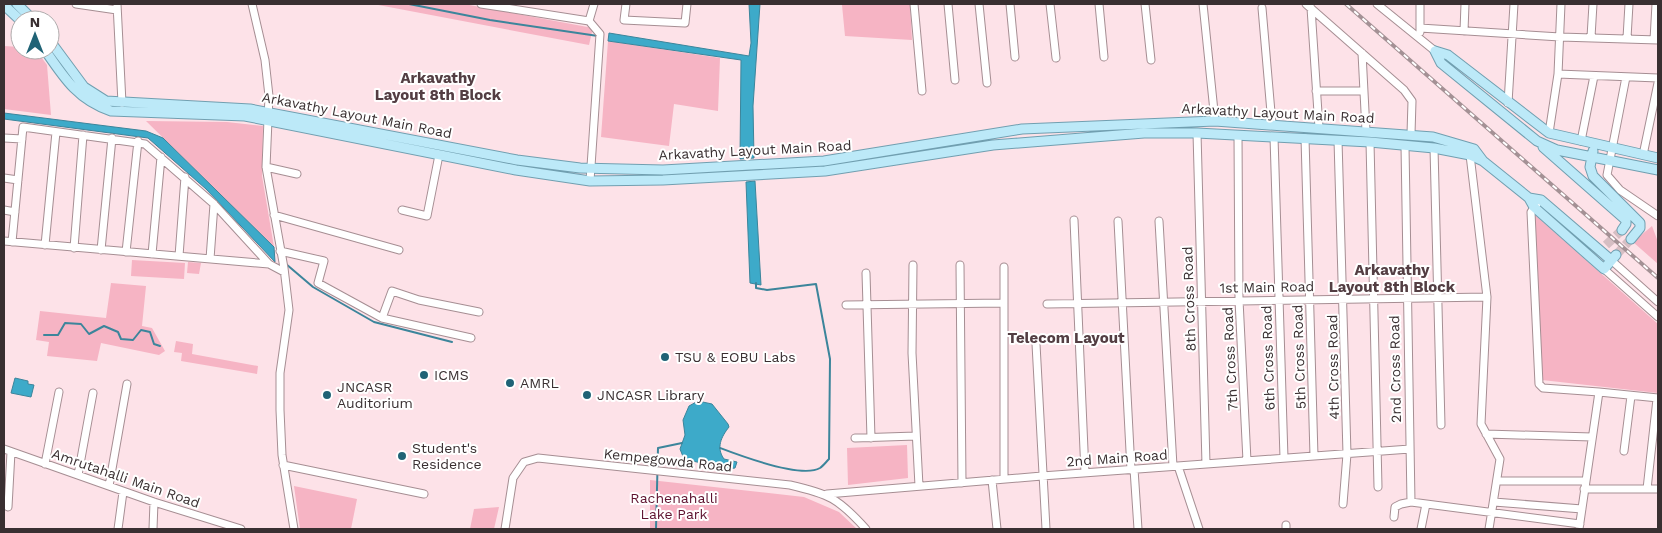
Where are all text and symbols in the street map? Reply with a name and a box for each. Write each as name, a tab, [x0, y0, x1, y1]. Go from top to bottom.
north arrow	[10, 10, 60, 60]
text: N	[30, 14, 40, 30]
district label: Arkavathy Layout 8th Block	[375, 69, 502, 104]
street label: Arkavathy Layout Main Road	[261, 89, 453, 141]
street label: Arkavathy Layout Main Road	[1181, 100, 1375, 126]
street label: Arkavathy Layout Main Road	[658, 137, 852, 163]
street label: 8th Cross Road	[1179, 246, 1199, 352]
district label: Arkavathy Layout 8th Block	[1329, 261, 1456, 296]
street label: 1st Main Road	[1220, 278, 1314, 296]
street label: 5th Cross Road	[1289, 304, 1309, 410]
street label: 6th Cross Road	[1258, 305, 1278, 411]
street label: 7th Cross Road	[1219, 306, 1241, 412]
street label: 4th Cross Road	[1324, 314, 1342, 420]
street label: 2nd Cross Road	[1386, 315, 1404, 423]
district label: Telecom Layout	[1008, 329, 1125, 347]
place label: TSU & EOBU Labs	[675, 349, 796, 365]
marker: TSU & EOBU Labs	[659, 351, 671, 363]
place label: ICMS	[434, 367, 469, 383]
marker: ICMS	[418, 369, 430, 381]
place label: AMRL	[520, 375, 559, 391]
marker: AMRL	[504, 377, 516, 389]
place label: JNCASR Auditorium	[337, 379, 413, 411]
place label: JNCASR Library	[597, 387, 705, 403]
marker: JNCASR Auditorium	[321, 389, 333, 401]
marker: JNCASR Library	[581, 389, 593, 401]
place label: Student's Residence	[412, 440, 482, 472]
street label: Amrutahalli Main Road	[50, 445, 202, 511]
street label: Kempegowda Road	[603, 445, 733, 475]
street label: 2nd Main Road	[1066, 446, 1168, 470]
marker: Student's Residence	[396, 450, 408, 462]
park label: Rachenahalli Lake Park	[630, 490, 718, 522]

